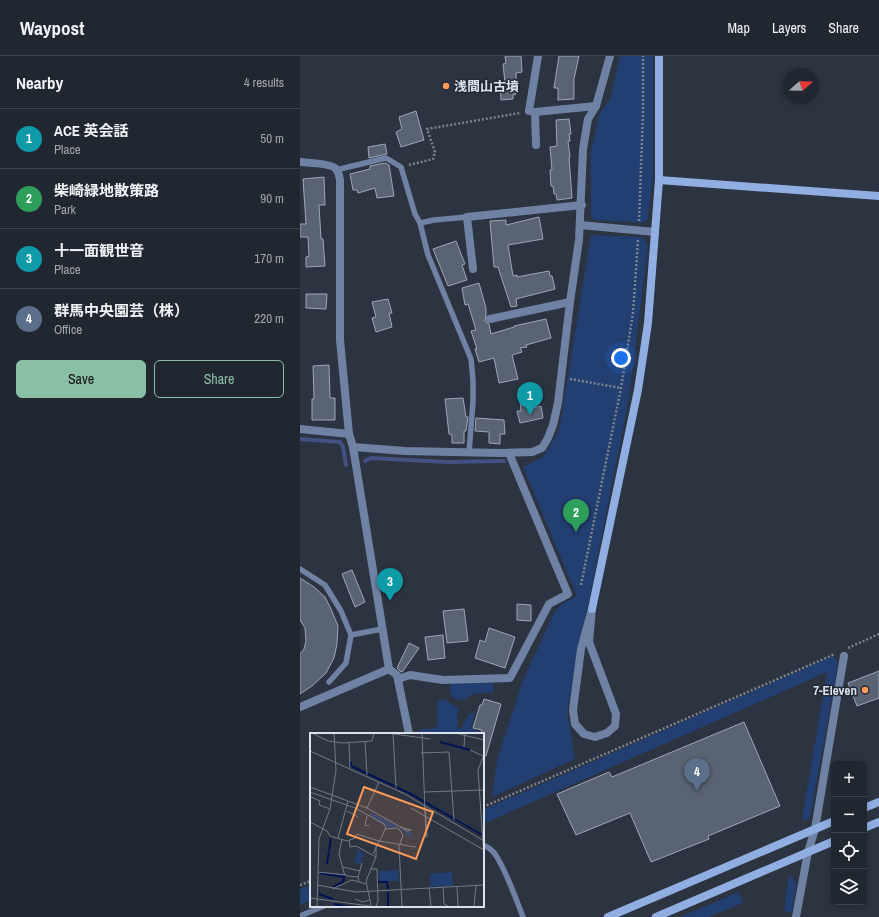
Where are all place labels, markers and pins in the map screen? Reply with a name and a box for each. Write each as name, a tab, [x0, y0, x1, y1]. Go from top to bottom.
place label: 浅間山古墳	[454, 78, 519, 95]
marker: 浅間山古墳	[441, 81, 451, 91]
pin: 1	[517, 382, 543, 415]
pin: 2	[563, 499, 589, 532]
pin: 3	[377, 568, 403, 601]
place label: 7-Eleven	[813, 682, 857, 699]
marker: 7-Eleven	[860, 685, 870, 695]
pin: 4	[684, 758, 710, 791]

